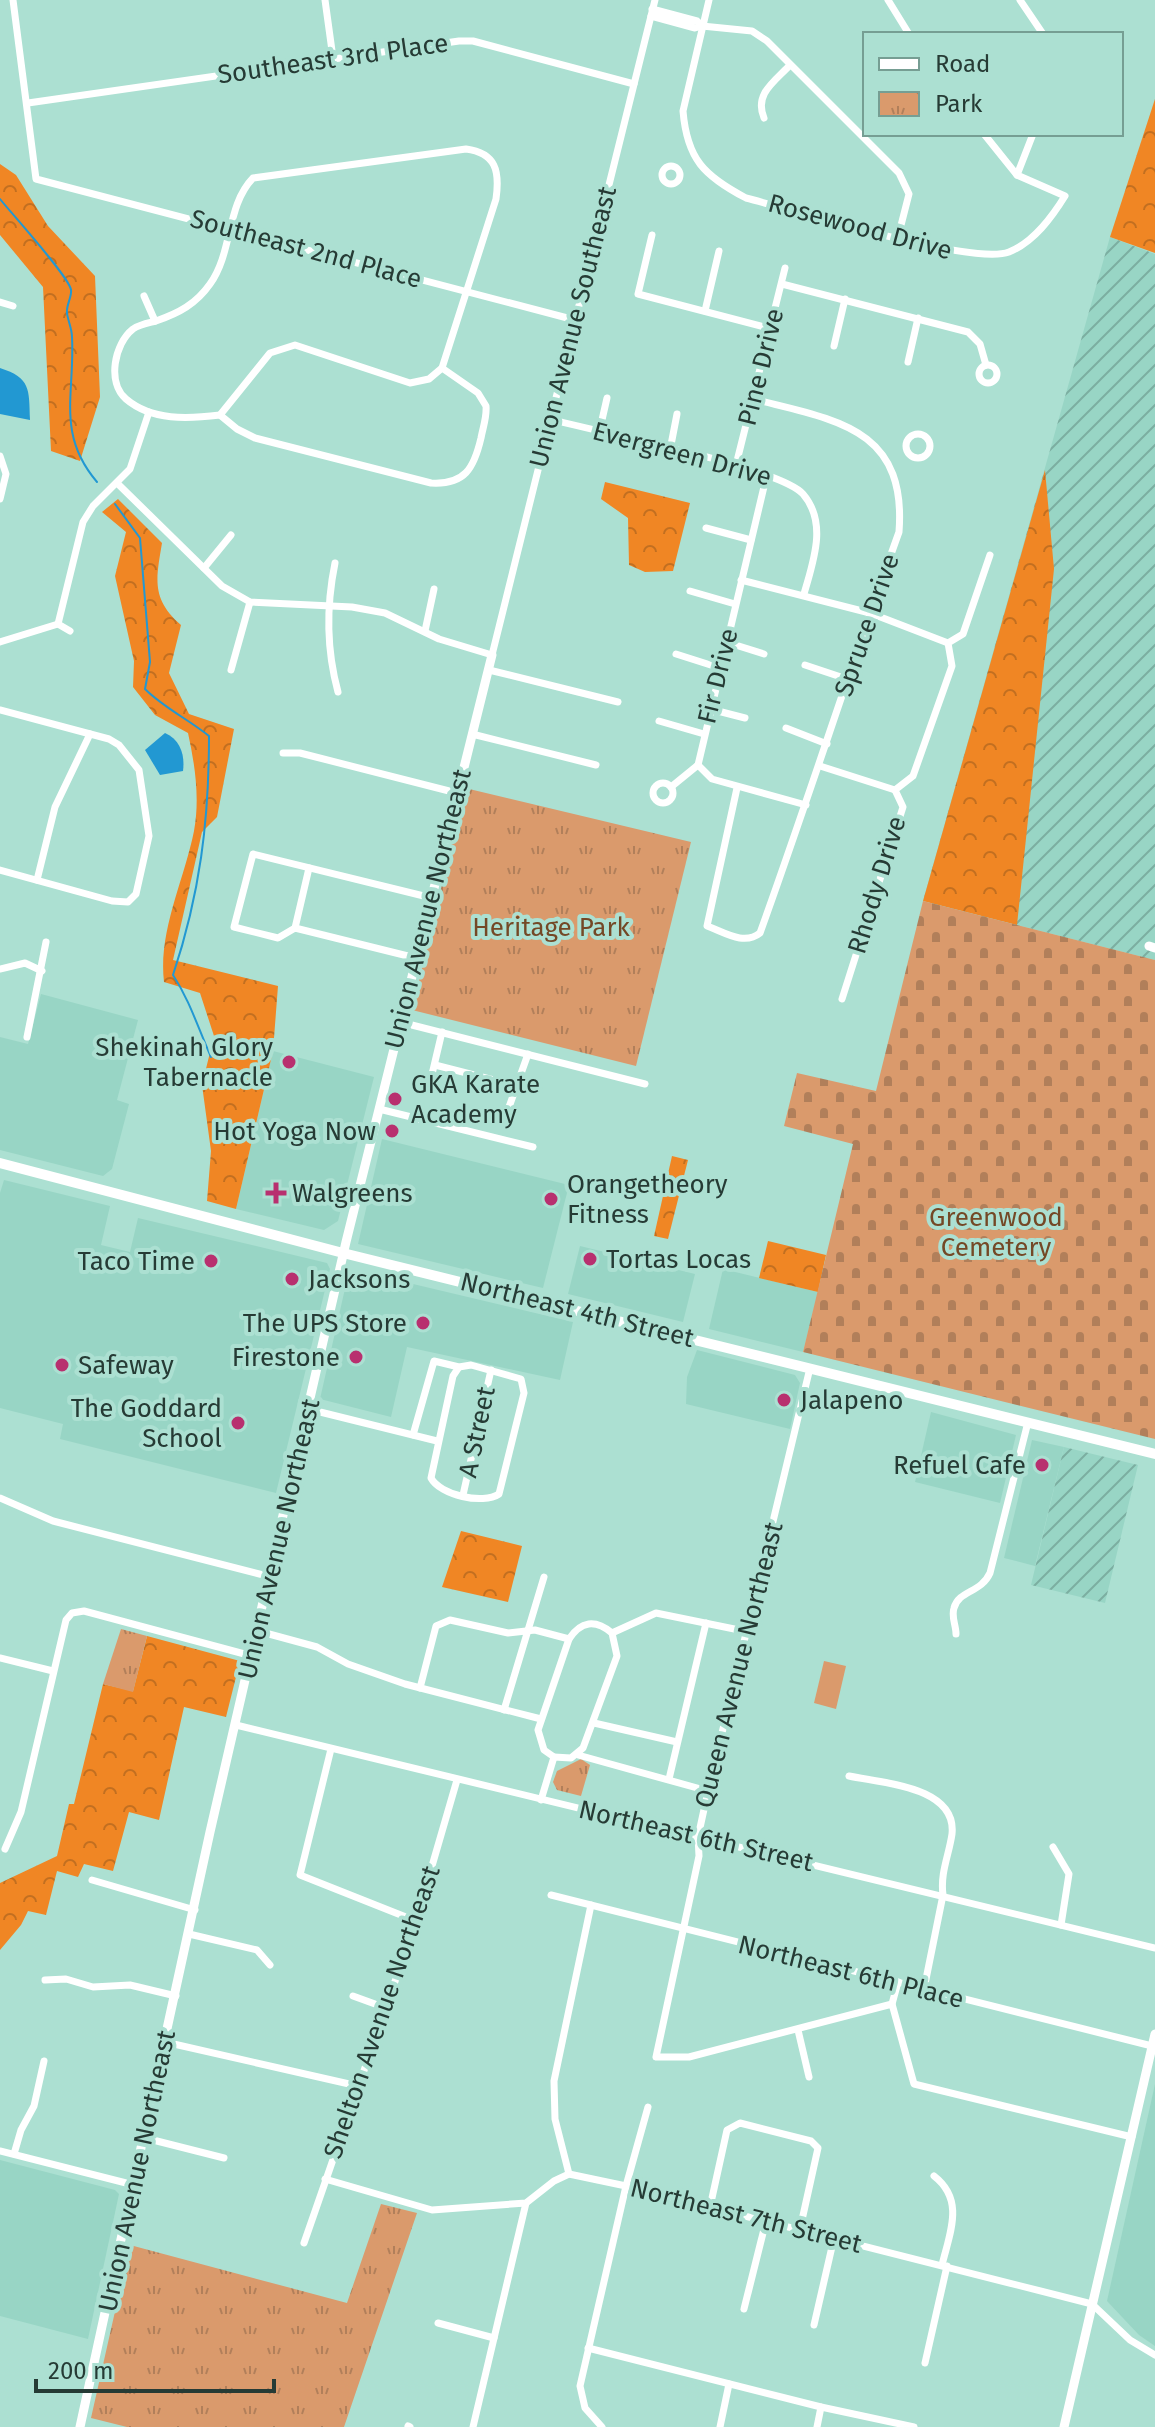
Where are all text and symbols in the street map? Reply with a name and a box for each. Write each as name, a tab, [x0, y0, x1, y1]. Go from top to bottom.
street label: Southeast 3rd Place	[216, 27, 450, 91]
legend	[863, 32, 1123, 136]
text: Road	[935, 50, 990, 78]
text: Park	[935, 90, 983, 118]
street label: Union Avenue Southeast	[523, 183, 623, 471]
street label: Rosewood Drive	[765, 188, 955, 266]
street label: Southeast 2nd Place	[187, 203, 425, 295]
street label: Pine Drive	[731, 305, 791, 429]
street label: Evergreen Drive	[589, 415, 775, 493]
street label: Spruce Drive	[828, 550, 906, 700]
street label: Fir Drive	[691, 625, 745, 727]
street label: Union Avenue Northeast	[378, 765, 478, 1052]
street label: Rhody Drive	[841, 812, 913, 958]
park label: Heritage Park	[472, 912, 631, 943]
place label: Shekinah Glory Tabernacle	[95, 1032, 273, 1093]
marker: Shekinah Glory Tabernacle	[280, 1053, 298, 1071]
place label: GKA Karate Academy	[411, 1069, 540, 1130]
marker: GKA Karate Academy	[386, 1090, 404, 1108]
place label: Hot Yoga Now	[213, 1116, 376, 1147]
marker: Hot Yoga Now	[383, 1122, 401, 1140]
place label: Orangetheory Fitness	[567, 1169, 728, 1230]
place label: Walgreens	[292, 1178, 413, 1209]
marker: Walgreens	[267, 1184, 285, 1202]
marker: Orangetheory Fitness	[542, 1190, 560, 1208]
park label: Greenwood Cemetery	[929, 1202, 1063, 1263]
place label: Tortas Locas	[606, 1244, 751, 1275]
place label: Taco Time	[78, 1246, 195, 1277]
marker: Tortas Locas	[581, 1250, 599, 1268]
marker: Taco Time	[202, 1252, 220, 1270]
place label: Jacksons	[308, 1264, 410, 1295]
street label: Northeast 4th Street	[457, 1266, 698, 1354]
marker: Jacksons	[283, 1270, 301, 1288]
place label: The UPS Store	[243, 1308, 407, 1339]
marker: The UPS Store	[414, 1314, 432, 1332]
place label: Firestone	[232, 1342, 340, 1373]
marker: Firestone	[347, 1348, 365, 1366]
place label: Safeway	[78, 1350, 174, 1381]
marker: Safeway	[53, 1356, 71, 1374]
street label: A Street	[452, 1383, 502, 1480]
place label: Jalapeno	[800, 1385, 903, 1416]
marker: Jalapeno	[775, 1391, 793, 1409]
place label: The Goddard School	[71, 1393, 222, 1454]
street label: Union Avenue Northeast	[232, 1395, 327, 1682]
marker: The Goddard School	[229, 1414, 247, 1432]
place label: Refuel Cafe	[893, 1450, 1026, 1481]
marker: Refuel Cafe	[1033, 1456, 1051, 1474]
street label: Queen Avenue Northeast	[688, 1518, 790, 1811]
street label: Northeast 6th Street	[576, 1794, 817, 1878]
street label: Shelton Avenue Northeast	[317, 1861, 447, 2162]
street label: Northeast 6th Place	[735, 1929, 967, 2015]
street label: Union Avenue Northeast	[92, 2027, 182, 2315]
street label: Northeast 7th Street	[627, 2172, 866, 2260]
scale bar	[36, 2343, 274, 2393]
text: 200 m	[48, 2357, 114, 2385]

